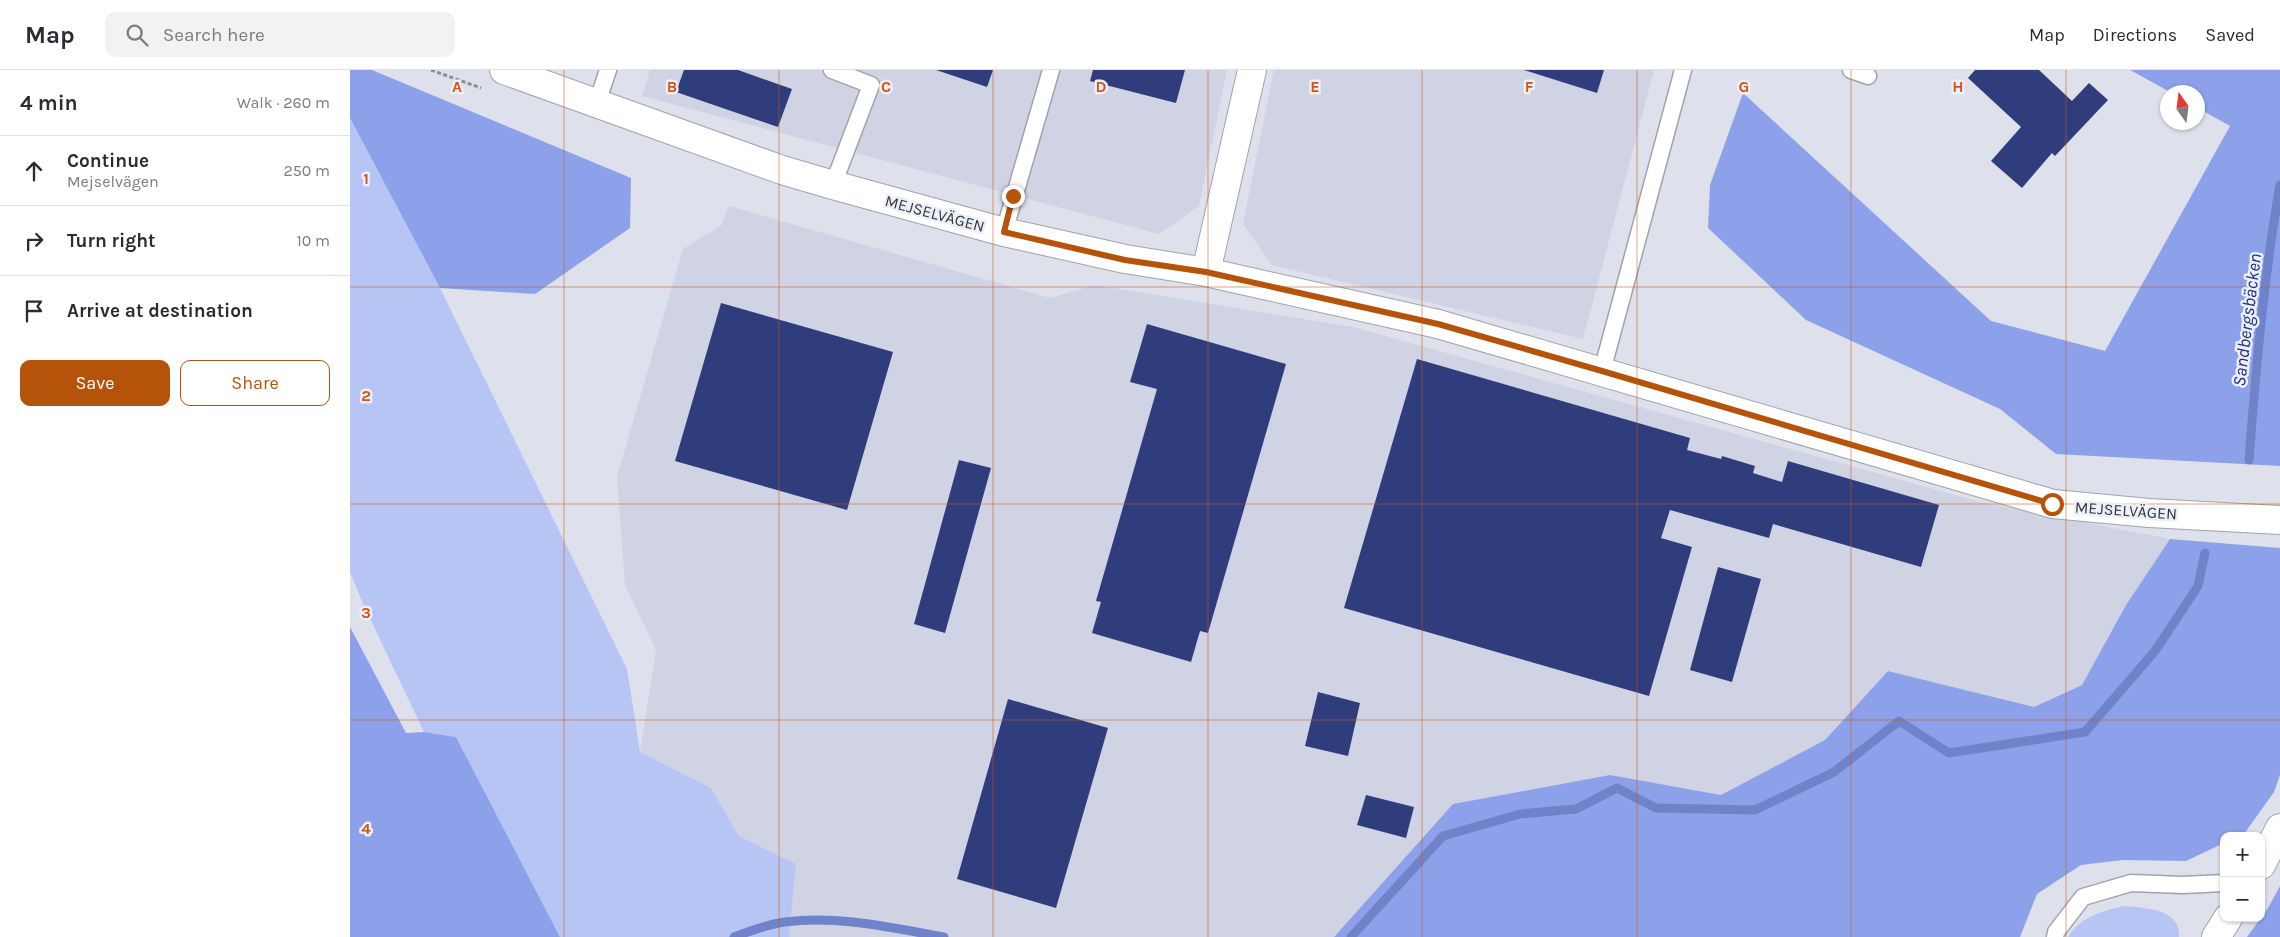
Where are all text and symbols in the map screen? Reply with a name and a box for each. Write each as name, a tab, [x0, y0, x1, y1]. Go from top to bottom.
search box	[105, 12, 455, 57]
text: Map	[25, 21, 75, 49]
icon: search	[123, 21, 151, 49]
text: Search here	[163, 24, 265, 46]
text: Map	[2029, 24, 2065, 46]
text: Directions	[2093, 24, 2177, 46]
text: Saved	[2205, 24, 2255, 46]
text: A	[452, 77, 462, 96]
text: B	[667, 77, 677, 96]
text: C	[881, 77, 891, 96]
text: D	[1096, 77, 1107, 96]
text: E	[1310, 77, 1320, 96]
text: F	[1525, 77, 1534, 96]
text: G	[1739, 77, 1749, 96]
text: H	[1952, 77, 1964, 96]
north arrow	[2160, 85, 2205, 130]
text: 4 min	[20, 91, 78, 115]
text: Walk · 260 m	[237, 93, 330, 112]
text: Continue	[67, 150, 149, 172]
icon: ahead	[20, 157, 48, 185]
text: 250 m	[283, 161, 330, 180]
text: 1	[363, 169, 369, 188]
text: Mejselvägen	[67, 172, 159, 191]
route end	[1002, 185, 1025, 208]
street label: MEJSELVÄGEN	[883, 191, 987, 236]
icon: right	[20, 227, 48, 255]
text: Turn right	[67, 230, 156, 252]
text: 10 m	[296, 231, 330, 250]
water label: Sandbergsbäcken	[2228, 252, 2266, 388]
icon: arrive	[20, 297, 48, 325]
text: Arrive at destination	[67, 300, 253, 322]
button: Save	[20, 360, 170, 406]
button: Share	[180, 360, 330, 406]
text: 2	[361, 386, 371, 405]
route start	[2041, 493, 2064, 516]
street label: MEJSELVÄGEN	[2074, 497, 2178, 524]
text: 3	[361, 603, 371, 622]
text: 4	[361, 819, 371, 838]
map controls	[2220, 832, 2265, 922]
button: +	[2220, 832, 2265, 877]
button: −	[2220, 877, 2265, 922]

